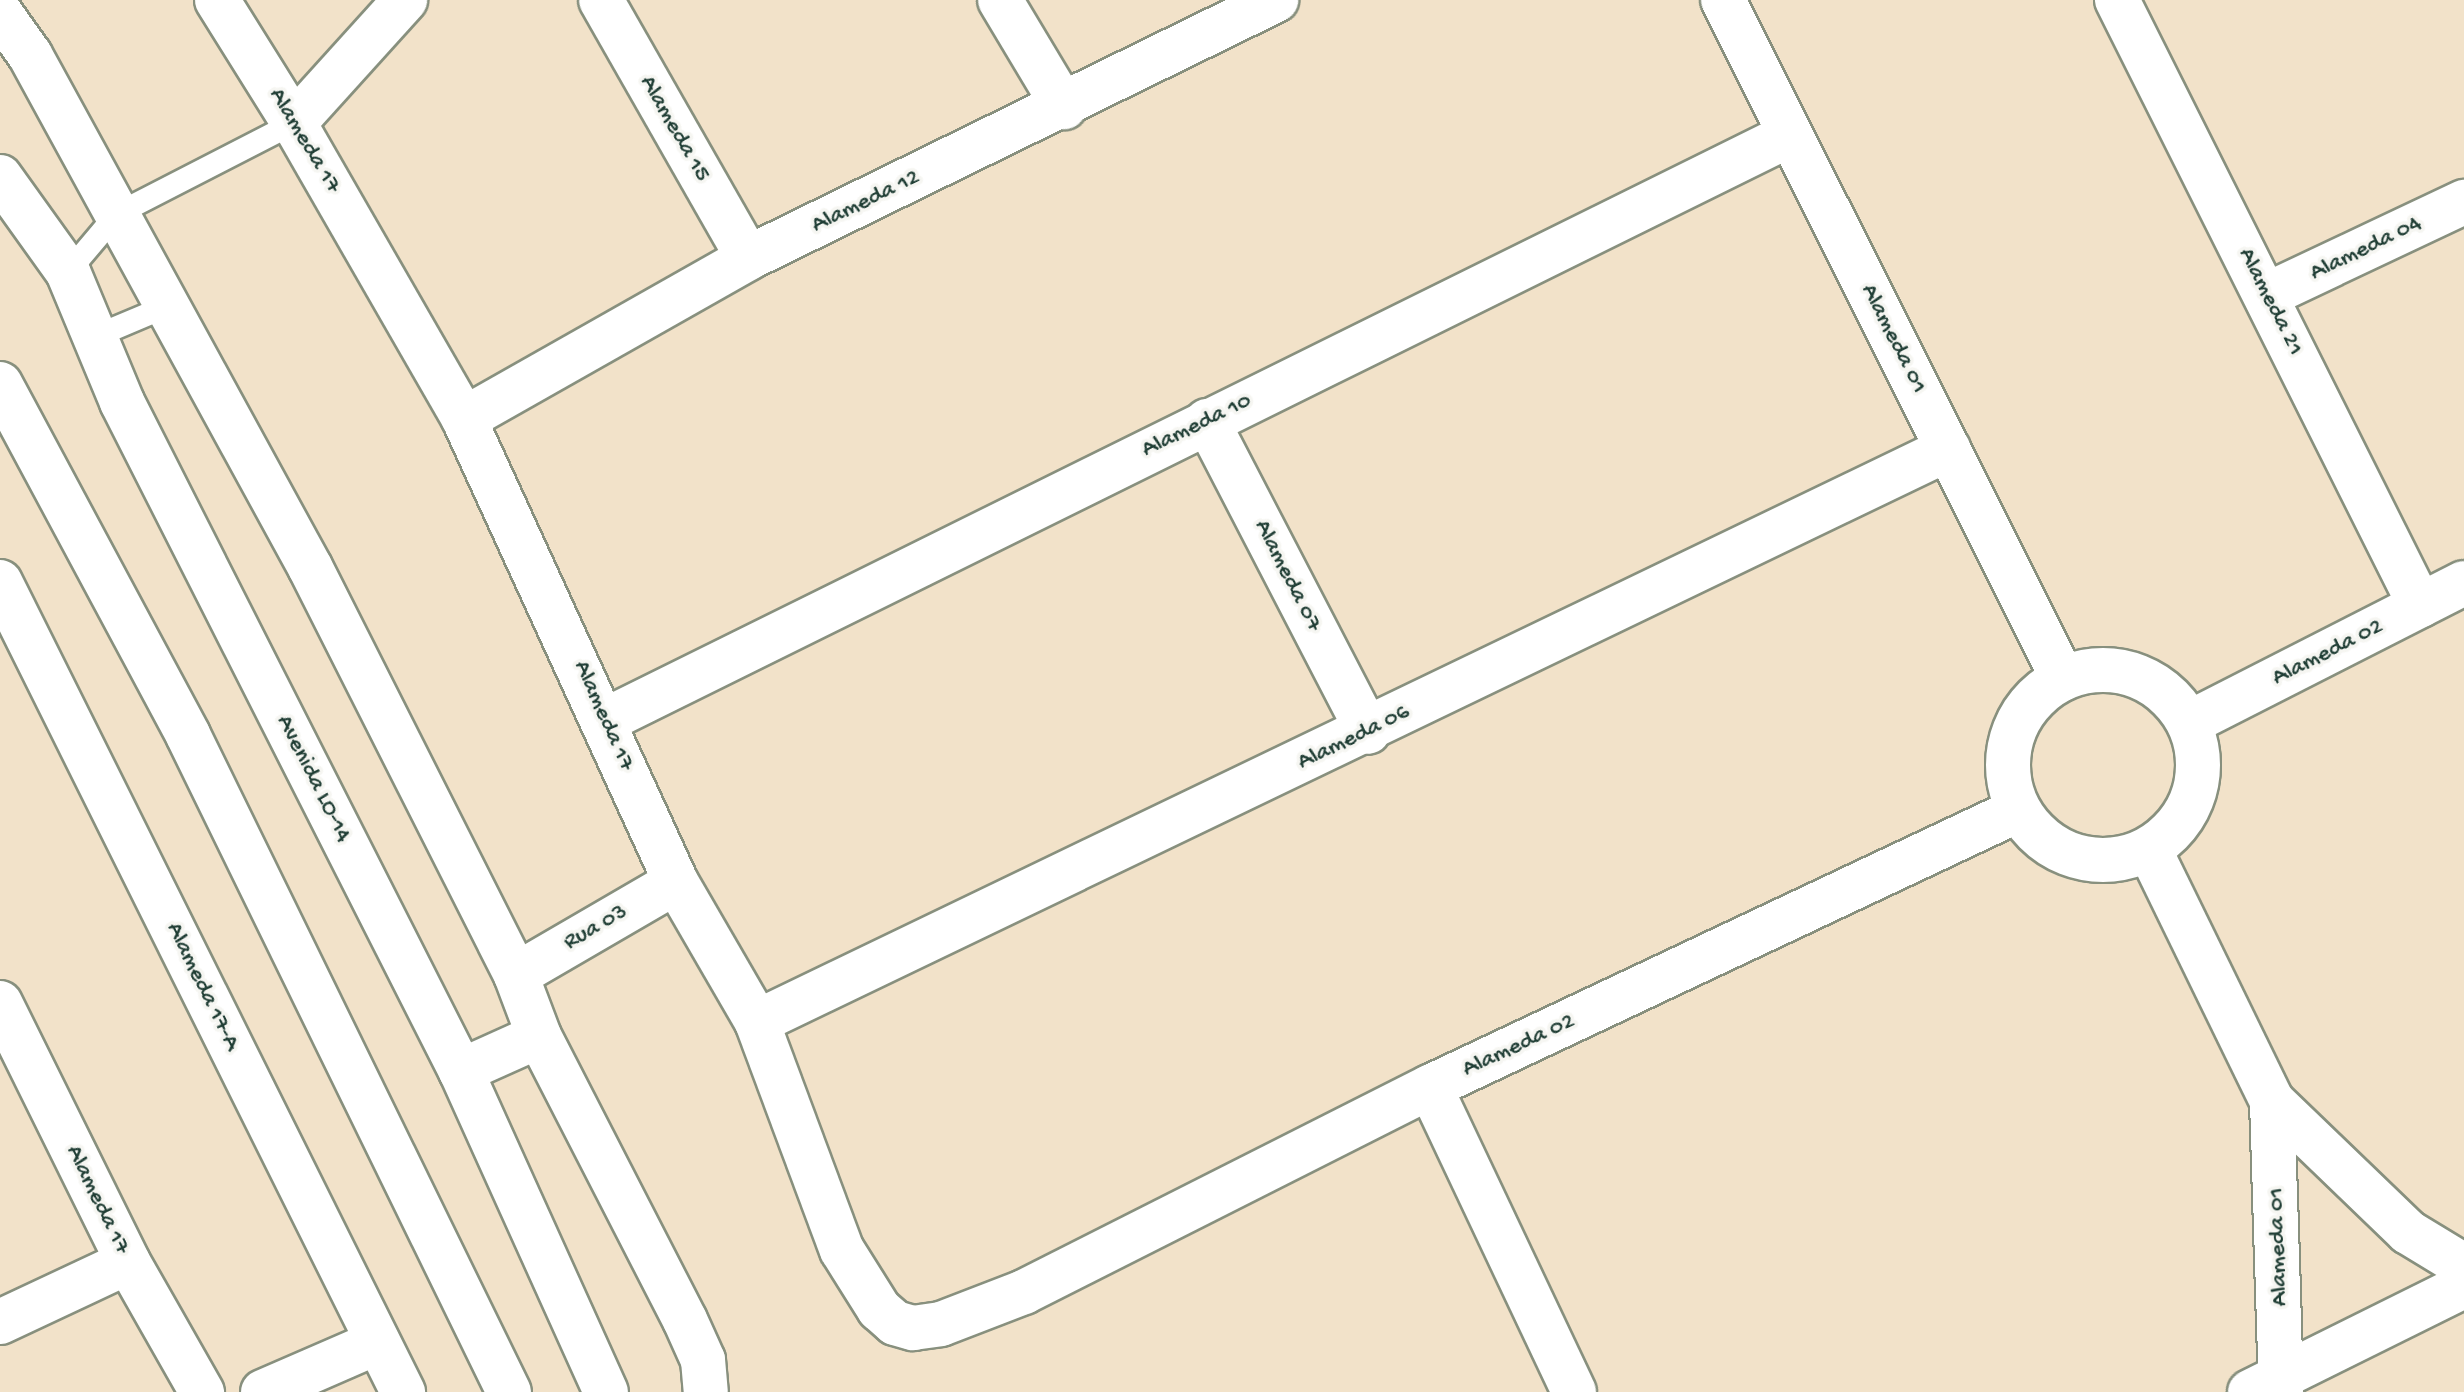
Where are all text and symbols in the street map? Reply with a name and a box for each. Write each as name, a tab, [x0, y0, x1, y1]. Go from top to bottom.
street label: Alameda 15	[632, 71, 716, 187]
street label: Alameda 17	[261, 83, 347, 199]
street label: Alameda 12	[807, 163, 925, 241]
street label: Alameda 04	[2306, 210, 2426, 288]
street label: Alameda 21	[2231, 243, 2309, 361]
street label: Alameda 01	[1853, 280, 1933, 398]
street label: Alameda 10	[1137, 387, 1257, 465]
street label: Alameda 07	[1247, 515, 1327, 637]
street label: Alameda 02	[2268, 613, 2388, 693]
street label: Alameda 17	[566, 657, 640, 775]
street label: Alameda 06	[1293, 699, 1415, 777]
street label: Avenida LO-14	[269, 711, 357, 847]
street label: Rua 03	[559, 898, 633, 958]
street label: Alameda 17-A	[159, 918, 245, 1056]
street label: Alameda 02	[1458, 1007, 1580, 1085]
street label: Alameda 17	[58, 1141, 136, 1259]
street label: Alameda 01	[2263, 1187, 2295, 1307]

